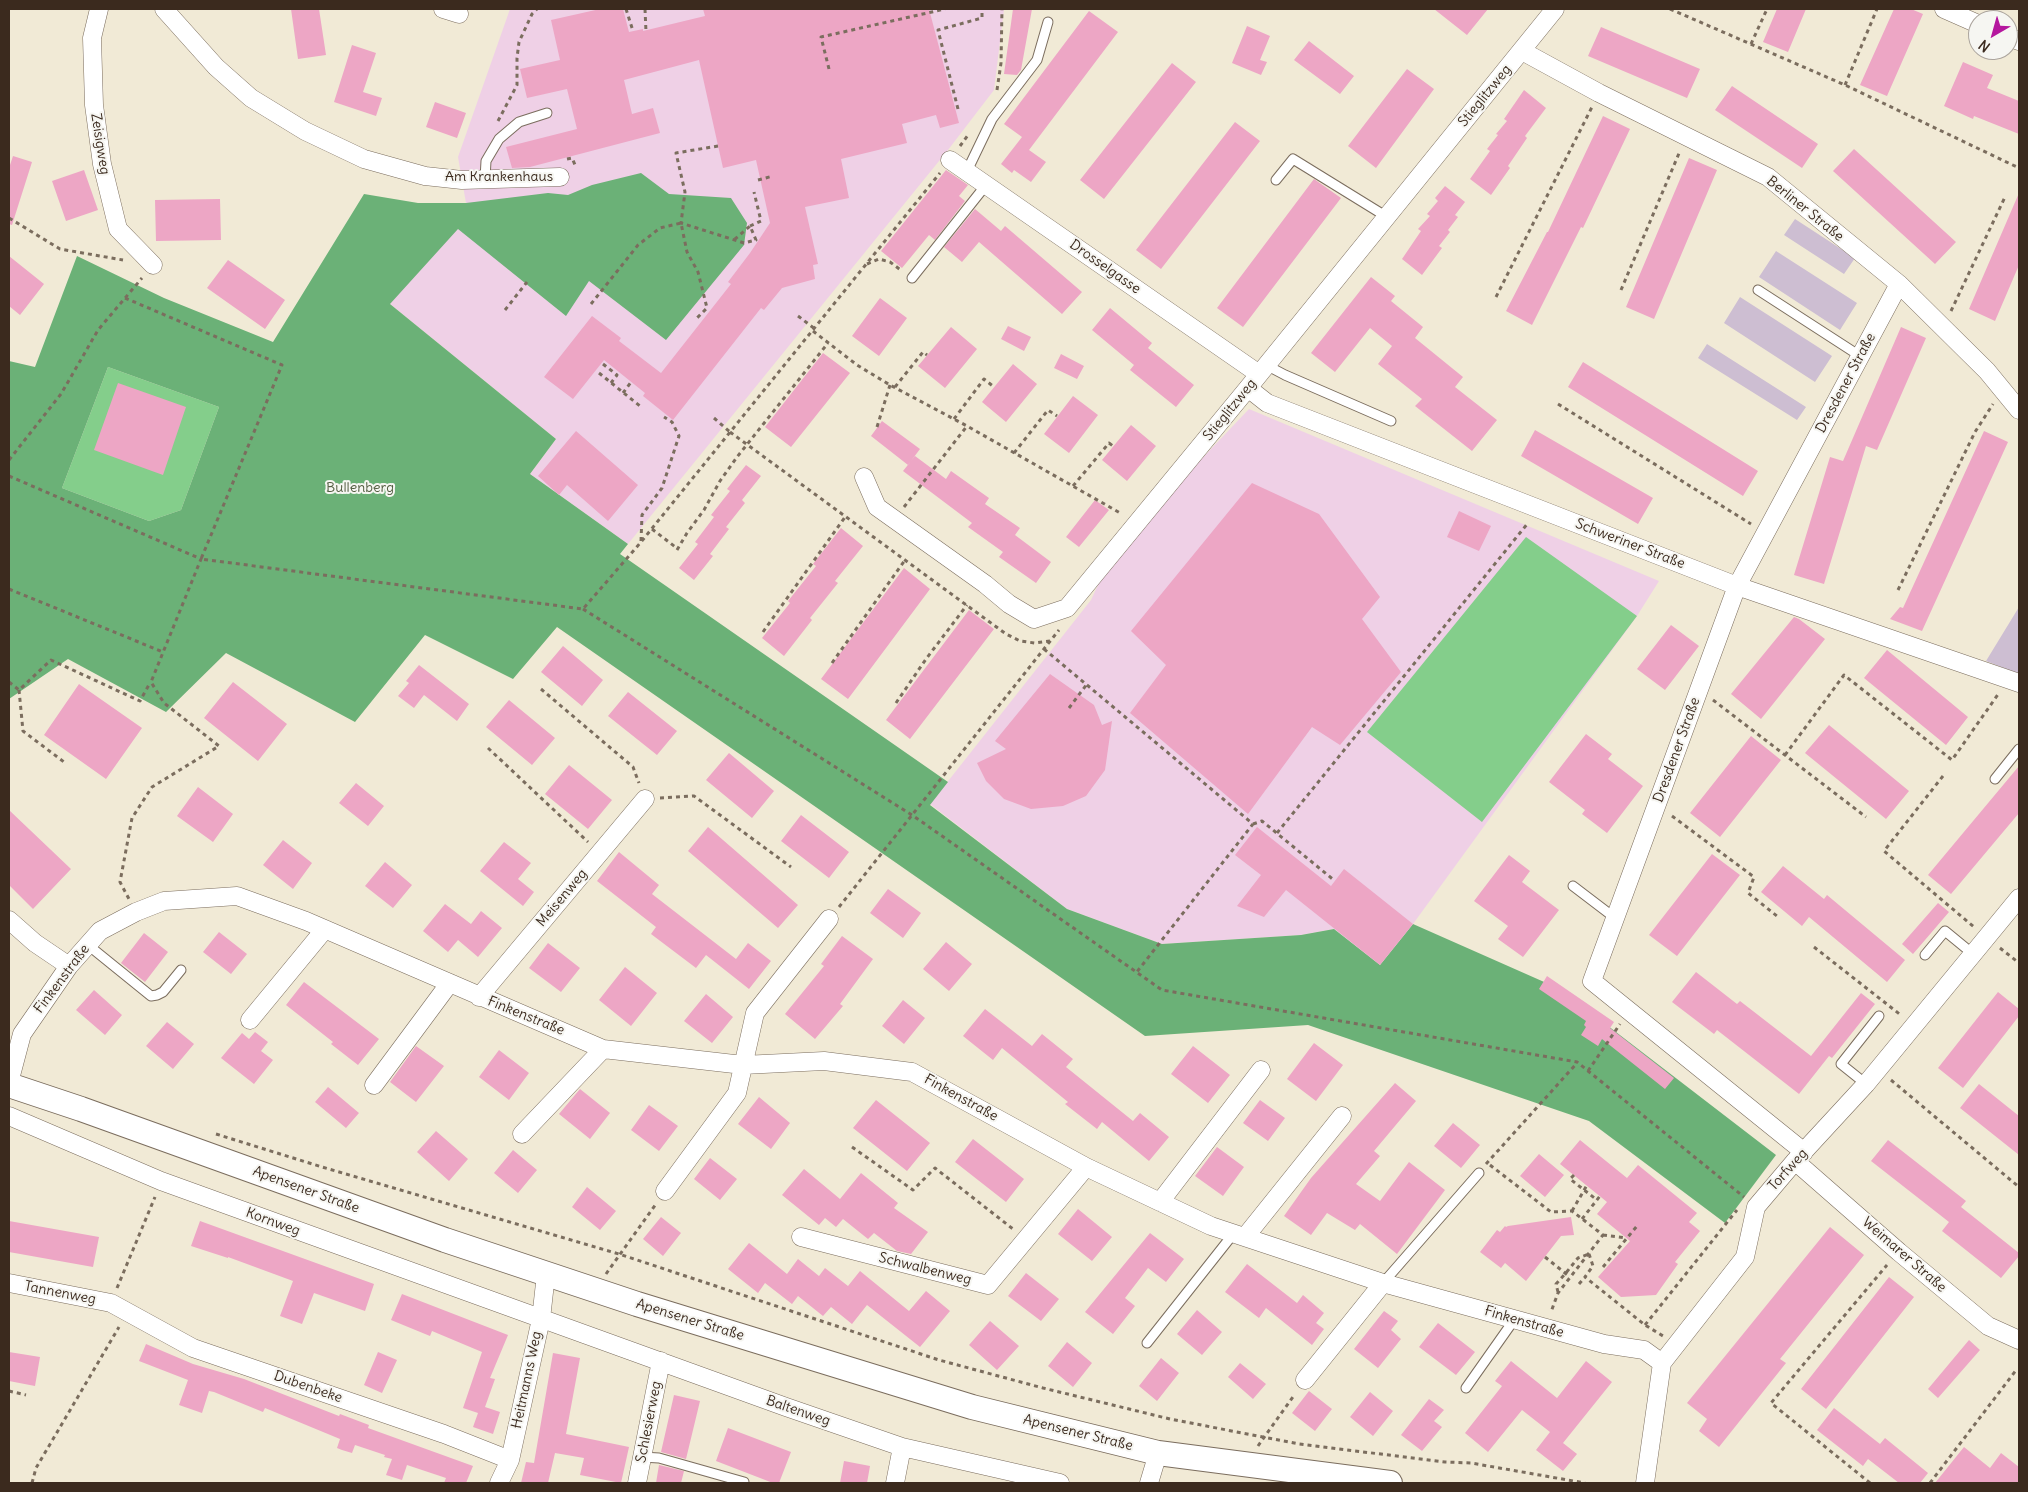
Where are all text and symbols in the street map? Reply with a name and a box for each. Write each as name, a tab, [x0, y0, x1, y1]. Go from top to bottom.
north arrow	[1968, 10, 2018, 60]
text: N	[1975, 36, 1994, 56]
street label: Stieglitzweg	[1455, 62, 1515, 130]
street label: Zeisigweg	[87, 112, 113, 176]
street label: Am Krankenhaus	[445, 169, 553, 185]
street label: Berliner Straße	[1763, 173, 1847, 245]
street label: Drosselgasse	[1066, 236, 1144, 298]
street label: Dresdener Straße	[1813, 330, 1879, 436]
street label: Stieglitzweg	[1200, 376, 1260, 444]
park label: Bullenberg	[326, 480, 394, 496]
street label: Schweriner Straße	[1573, 515, 1687, 573]
street label: Dresdener Straße	[1650, 695, 1704, 805]
street label: Meisenweg	[533, 866, 591, 930]
street label: Finkenstraße	[31, 941, 93, 1017]
street label: Finkenstraße	[485, 993, 567, 1039]
street label: Finkenstraße	[921, 1071, 1001, 1125]
street label: Torfweg	[1765, 1145, 1811, 1195]
street label: Apensener Straße	[250, 1163, 362, 1217]
street label: Kornweg	[244, 1204, 302, 1240]
street label: Weimarer Straße	[1858, 1214, 1950, 1296]
street label: Schwalbenweg	[877, 1249, 973, 1289]
street label: Tannenweg	[23, 1278, 97, 1308]
street label: Apensener Straße	[634, 1296, 746, 1344]
street label: Finkenstraße	[1482, 1303, 1566, 1341]
street label: Heitmanns Weg	[508, 1330, 546, 1430]
street label: Dubenbeke	[272, 1367, 344, 1407]
street label: Schlesierweg	[633, 1380, 665, 1464]
street label: Baltenweg	[764, 1392, 832, 1430]
street label: Apensener Straße	[1022, 1411, 1134, 1455]

